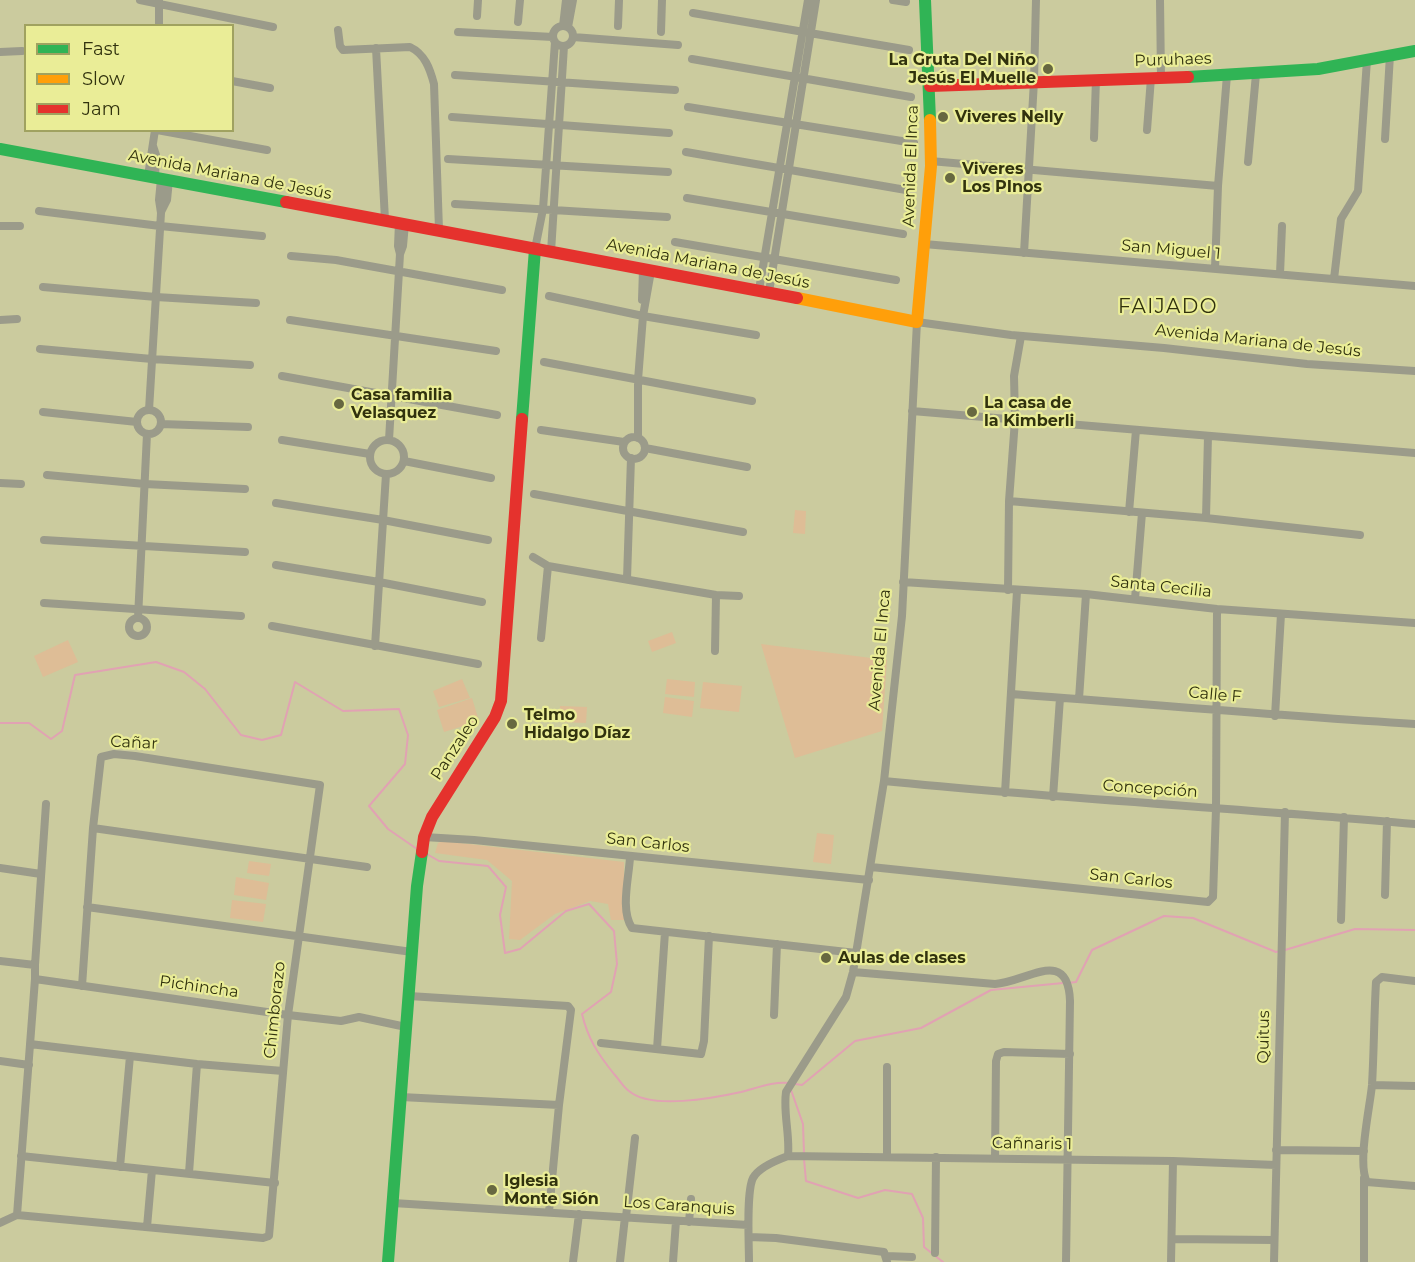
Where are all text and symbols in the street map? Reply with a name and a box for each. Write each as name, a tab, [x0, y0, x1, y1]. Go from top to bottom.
legend	[24, 24, 234, 132]
text: Fast	[82, 38, 120, 60]
street label: Puruhaes	[1134, 49, 1212, 71]
place label: La Gruta Del Niño Jesús El Muelle	[889, 50, 1036, 88]
marker: La Gruta Del Niño Jesús El Muelle	[1041, 62, 1055, 76]
text: Slow	[82, 68, 125, 90]
text: Jam	[82, 98, 121, 120]
street label: Avenida El Inca	[899, 105, 923, 227]
place label: Viveres Nelly	[955, 107, 1063, 127]
marker: Viveres Nelly	[936, 110, 950, 124]
street label: Avenida Mariana de Jesús	[127, 146, 333, 204]
place label: Viveres Los PInos	[962, 159, 1042, 197]
marker: Viveres Los PInos	[943, 171, 957, 185]
street label: Avenida Mariana de Jesús	[605, 235, 811, 293]
street label: San Miguel 1	[1121, 236, 1221, 264]
district label: FAIJADO	[1118, 295, 1218, 319]
street label: Avenida Mariana de Jesús	[1154, 321, 1362, 361]
place label: Casa familia Velasquez	[351, 385, 452, 423]
place label: La casa de la Kimberli	[984, 393, 1074, 431]
marker: Casa familia Velasquez	[332, 397, 346, 411]
marker: La casa de la Kimberli	[965, 405, 979, 419]
street label: Santa Cecilia	[1109, 572, 1213, 602]
street label: Avenida El Inca	[865, 588, 895, 712]
street label: Calle F	[1188, 683, 1242, 707]
place label: Telmo Hidalgo Díaz	[524, 705, 630, 743]
street label: Panzaleo	[427, 712, 483, 784]
marker: Telmo Hidalgo Díaz	[505, 717, 519, 731]
street label: Cañar	[110, 732, 158, 754]
street label: Concepción	[1102, 776, 1198, 802]
street label: San Carlos	[606, 829, 690, 857]
street label: San Carlos	[1089, 865, 1173, 893]
place label: Aulas de clases	[838, 948, 966, 968]
marker: Aulas de clases	[819, 951, 833, 965]
street label: Chimborazo	[260, 960, 290, 1060]
street label: Pichincha	[158, 972, 240, 1002]
street label: Quitus	[1254, 1010, 1274, 1064]
street label: Cañnaris 1	[992, 1134, 1072, 1154]
place label: Iglesia Monte Sión	[504, 1171, 599, 1209]
marker: Iglesia Monte Sión	[485, 1183, 499, 1197]
street label: Los Caranquis	[623, 1193, 735, 1219]

